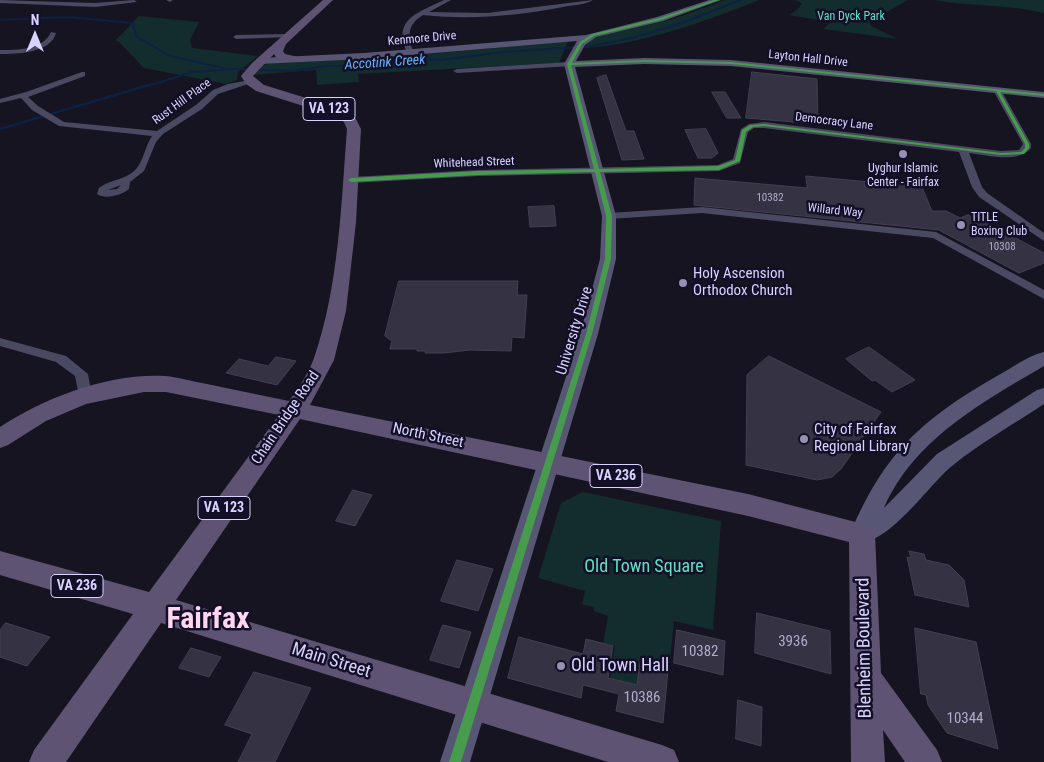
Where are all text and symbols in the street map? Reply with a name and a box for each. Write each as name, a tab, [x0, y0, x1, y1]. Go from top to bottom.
north arrow	[10, 10, 60, 60]
park label: Van Dyck Park	[817, 10, 885, 24]
text: N	[31, 12, 39, 28]
street label: Kenmore Drive	[387, 29, 457, 49]
street label: Layton Hall Drive	[768, 48, 848, 70]
water label: Accotink Creek	[344, 52, 426, 74]
street label: Rust Hill Place	[150, 76, 214, 128]
road number: VA 123	[303, 98, 355, 120]
street label: Democracy Lane	[794, 110, 874, 134]
marker: Uyghur Islamic Center - Fairfax	[897, 148, 909, 160]
street label: Whitehead Street	[433, 154, 515, 172]
place label: Uyghur Islamic Center - Fairfax	[867, 162, 939, 190]
house number: 10382	[756, 191, 784, 205]
street label: Willard Way	[807, 201, 863, 221]
place label: TITLE Boxing Club	[971, 211, 1027, 239]
marker: TITLE Boxing Club	[955, 219, 967, 231]
house number: 10308	[988, 240, 1016, 254]
place label: Holy Ascension Orthodox Church	[693, 265, 793, 300]
marker: Holy Ascension Orthodox Church	[677, 277, 689, 289]
street label: University Drive	[553, 285, 597, 377]
street label: Chain Bridge Road	[248, 368, 324, 468]
street label: North Street	[391, 420, 465, 452]
place label: City of Fairfax Regional Library	[814, 421, 909, 456]
marker: City of Fairfax Regional Library	[798, 433, 810, 445]
road number: VA 236	[590, 464, 642, 488]
road number: VA 123	[198, 496, 250, 520]
park label: Old Town Square	[584, 556, 704, 578]
road number: VA 236	[51, 574, 103, 598]
street label: Blenheim Boulevard	[853, 578, 877, 718]
district label: Fairfax	[166, 602, 250, 638]
house number: 3936	[778, 633, 808, 651]
street label: Main Street	[289, 639, 373, 683]
house number: 10382	[681, 643, 719, 661]
place label: Old Town Hall	[571, 655, 669, 677]
marker: Old Town Hall	[555, 660, 567, 672]
house number: 10386	[623, 689, 661, 707]
house number: 10344	[946, 710, 984, 728]

